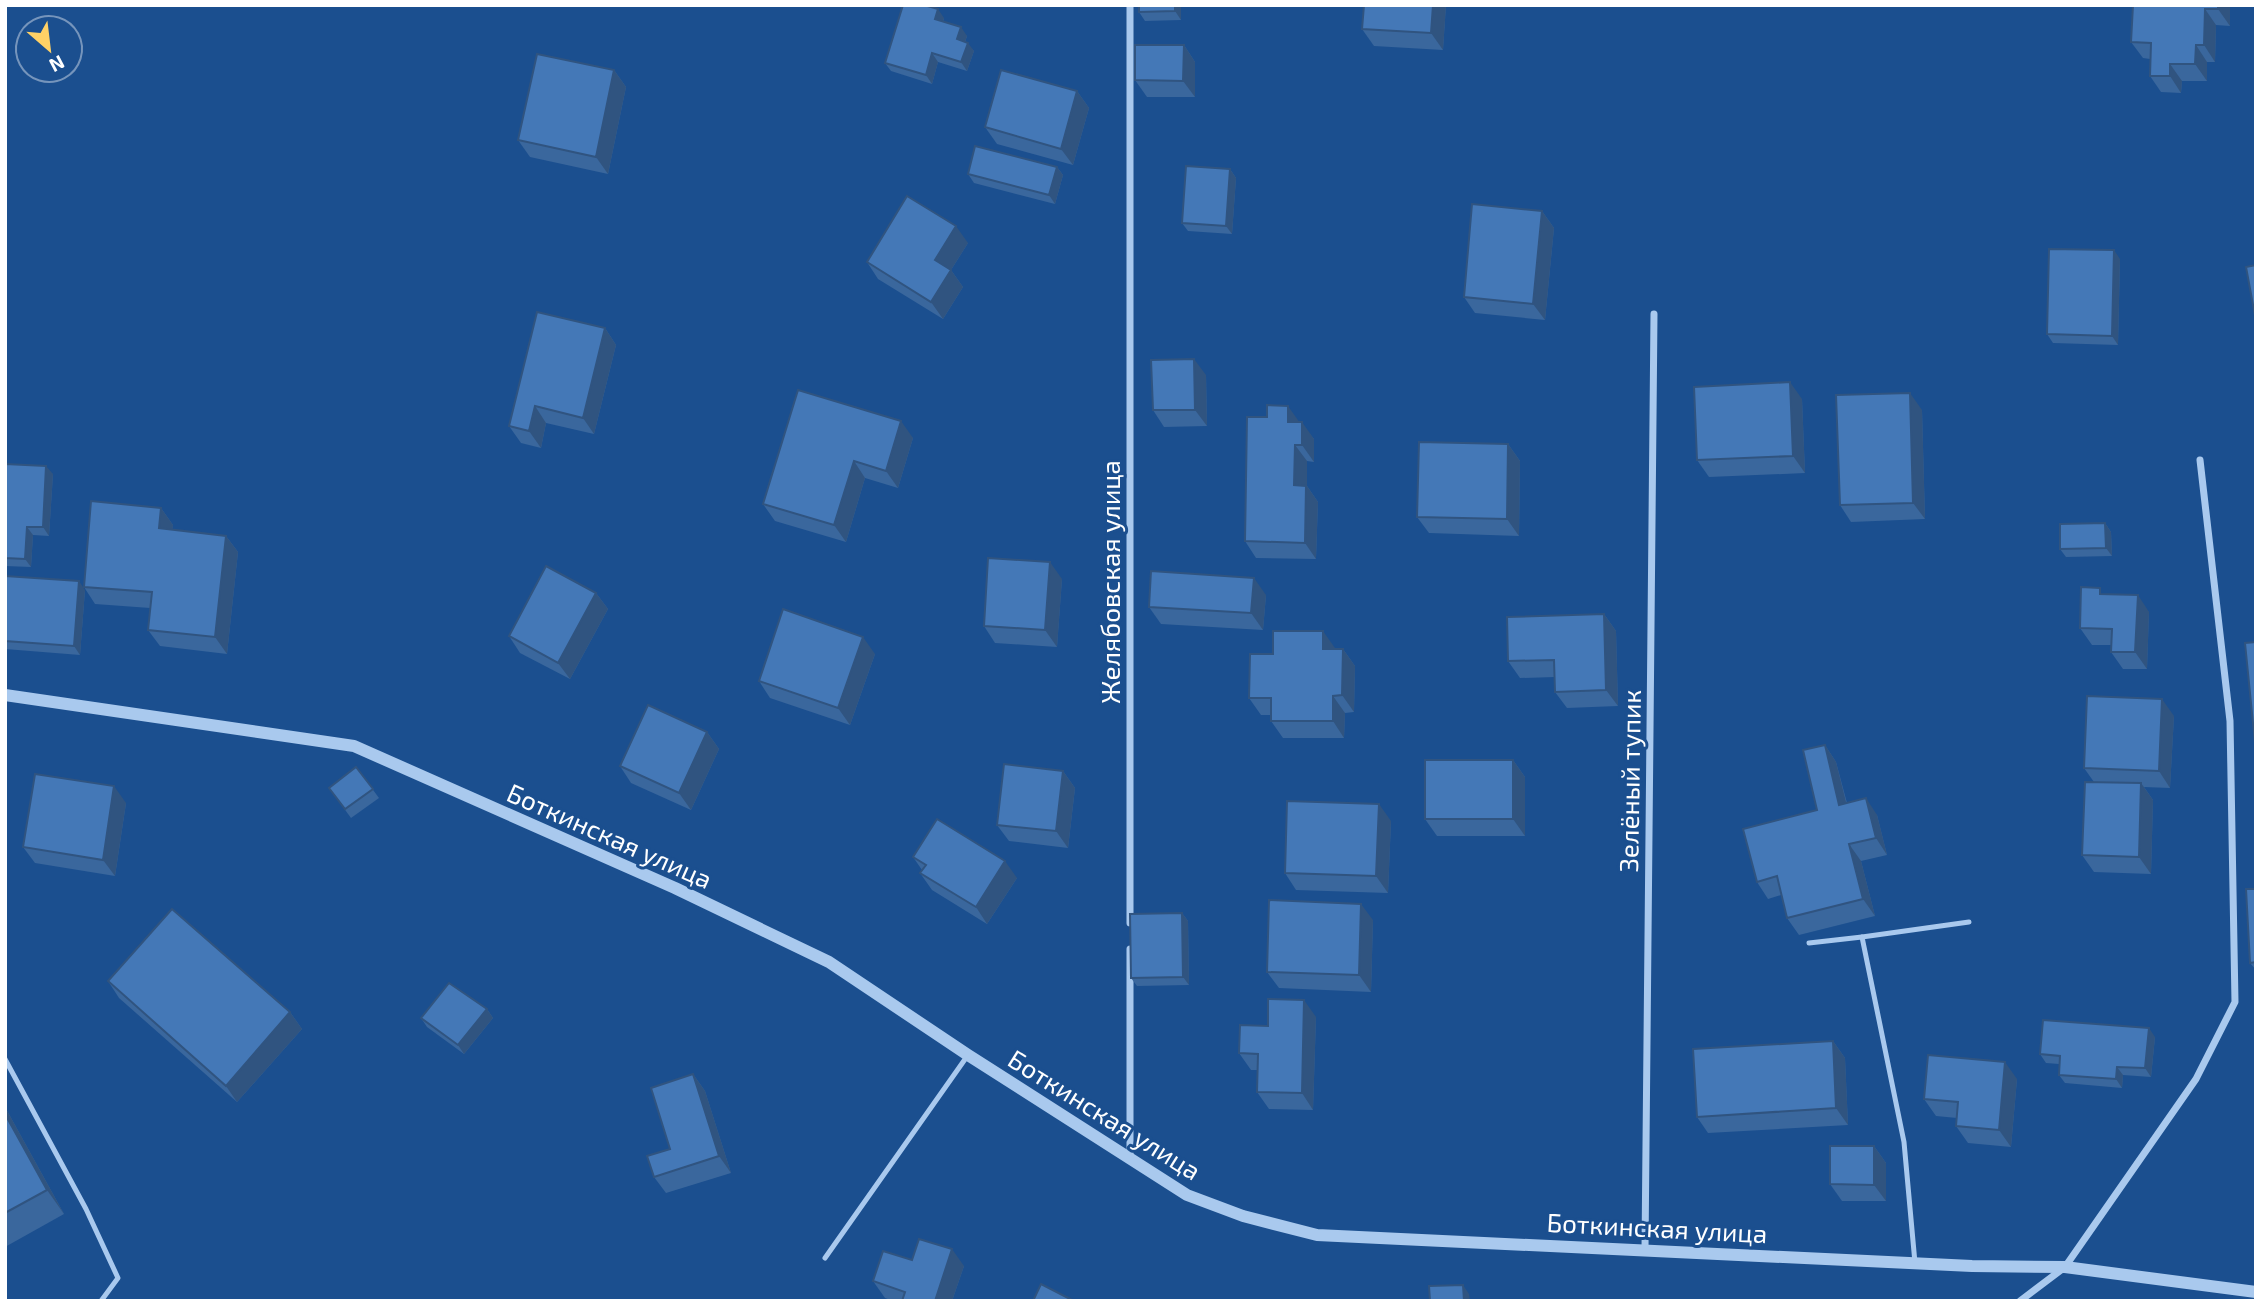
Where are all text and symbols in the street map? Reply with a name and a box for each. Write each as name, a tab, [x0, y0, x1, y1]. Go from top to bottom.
north arrow	[14, 14, 84, 84]
text: N	[46, 51, 69, 78]
street label: Желябовская улица	[1094, 460, 1126, 704]
street label: Зелёный тупик	[1612, 689, 1647, 873]
street label: Боткинская улица	[502, 776, 717, 895]
street label: Боткинская улица	[1003, 1042, 1207, 1187]
street label: Боткинская улица	[1546, 1206, 1768, 1249]

